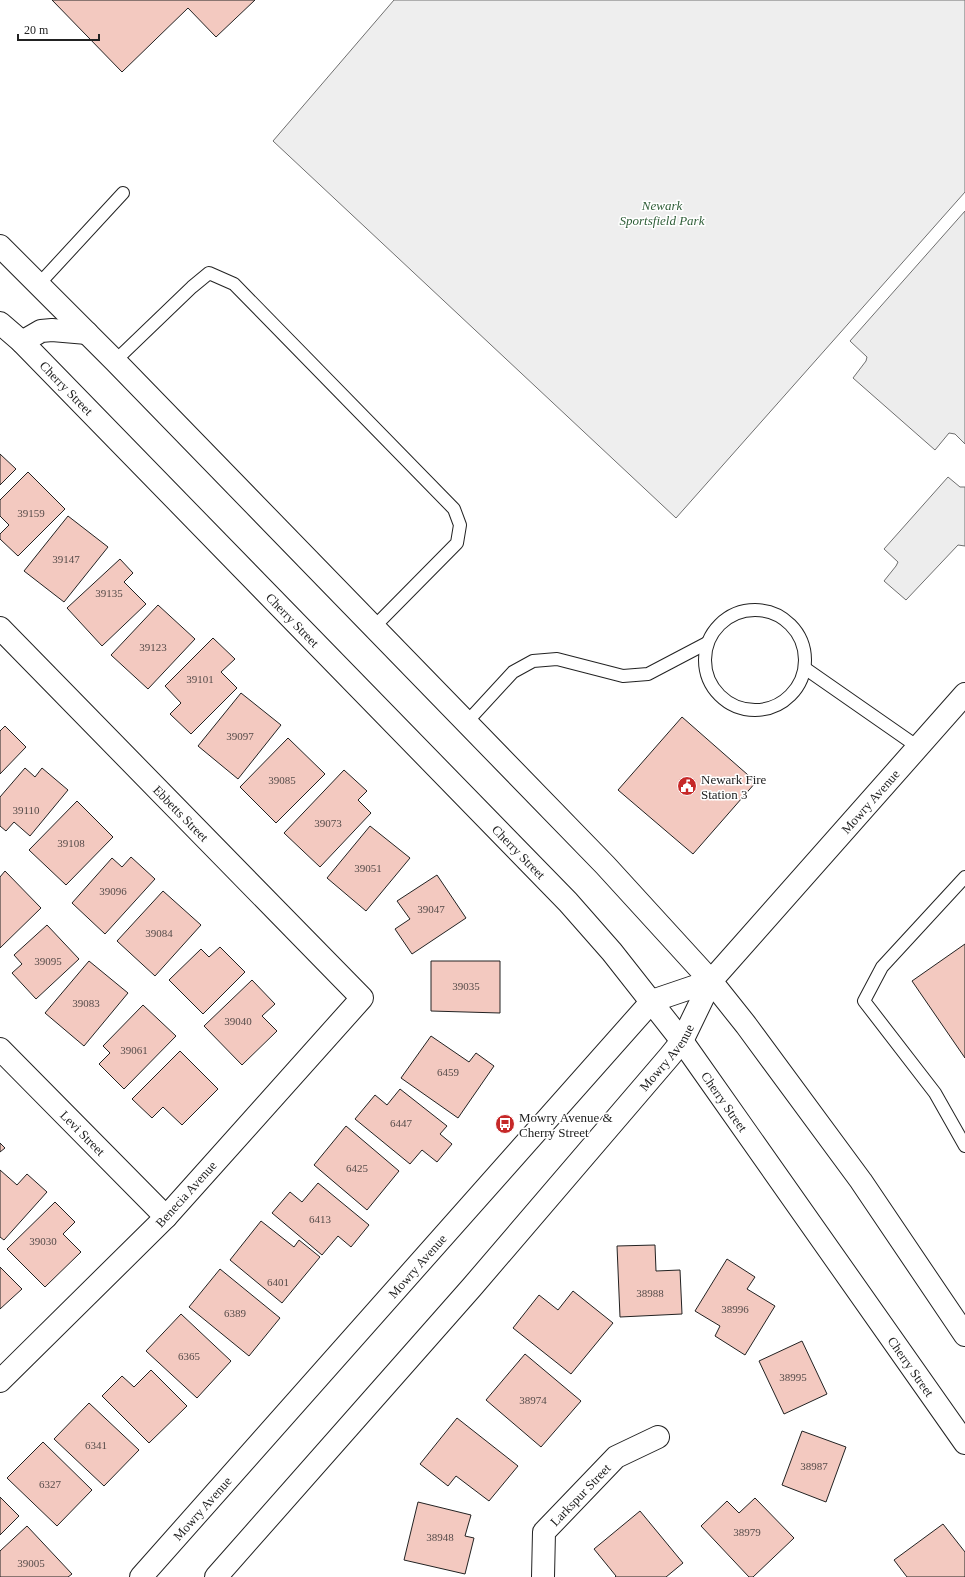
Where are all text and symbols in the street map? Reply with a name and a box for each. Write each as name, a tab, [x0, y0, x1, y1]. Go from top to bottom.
scale bar	[18, 16, 99, 42]
text: 20 m	[24, 23, 49, 37]
park label: Newark Sportsfield Park	[620, 198, 705, 228]
street label: Cherry Street	[37, 358, 97, 418]
house number: 39159	[17, 507, 45, 519]
house number: 39147	[52, 553, 80, 565]
house number: 39135	[95, 587, 123, 599]
street label: Cherry Street	[263, 590, 323, 650]
house number: 39123	[139, 641, 167, 653]
house number: 39101	[186, 673, 214, 685]
house number: 39097	[226, 730, 254, 742]
street label: Mowry Avenue	[838, 766, 902, 836]
place label: Newark Fire Station 3	[701, 772, 767, 802]
house number: 39085	[268, 774, 296, 786]
public building icon: Newark Fire Station 3	[676, 775, 698, 797]
street label: Ebbetts Street	[150, 782, 212, 845]
house number: 39110	[12, 804, 40, 816]
house number: 39073	[314, 817, 342, 829]
street label: Cherry Street	[489, 822, 549, 882]
house number: 39108	[57, 837, 85, 849]
house number: 39051	[354, 862, 382, 874]
house number: 39096	[99, 885, 127, 897]
house number: 39047	[417, 903, 445, 915]
house number: 39084	[145, 927, 173, 939]
house number: 39095	[34, 955, 62, 967]
house number: 39035	[452, 980, 480, 992]
house number: 39083	[72, 997, 100, 1009]
house number: 39040	[224, 1015, 252, 1027]
street label: Mowry Avenue	[636, 1021, 697, 1094]
house number: 39061	[120, 1044, 148, 1056]
house number: 6459	[437, 1066, 460, 1078]
street label: Cherry Street	[698, 1069, 751, 1135]
street label: Levi Street	[57, 1107, 109, 1159]
place label: Mowry Avenue & Cherry Street	[519, 1110, 613, 1140]
bus stop icon: Mowry Avenue & Cherry Street	[494, 1113, 516, 1135]
house number: 6447	[390, 1117, 413, 1129]
street label: Benecia Avenue	[152, 1158, 220, 1230]
house number: 6425	[346, 1162, 369, 1174]
house number: 6413	[309, 1213, 332, 1225]
street label: Mowry Avenue	[385, 1231, 449, 1301]
house number: 39030	[29, 1235, 57, 1247]
house number: 6401	[267, 1276, 289, 1288]
house number: 38988	[636, 1287, 664, 1299]
house number: 38996	[721, 1303, 749, 1315]
house number: 6389	[224, 1307, 247, 1319]
street label: Cherry Street	[885, 1334, 938, 1400]
house number: 6365	[178, 1350, 201, 1362]
house number: 38995	[779, 1371, 807, 1383]
house number: 38974	[519, 1394, 547, 1406]
house number: 6341	[85, 1439, 107, 1451]
street label: Larkspur Street	[547, 1460, 614, 1529]
house number: 38987	[800, 1460, 828, 1472]
street label: Mowry Avenue	[170, 1473, 234, 1543]
house number: 6327	[39, 1478, 62, 1490]
house number: 38979	[733, 1526, 761, 1538]
house number: 38948	[426, 1531, 454, 1543]
house number: 39005	[17, 1557, 45, 1569]

